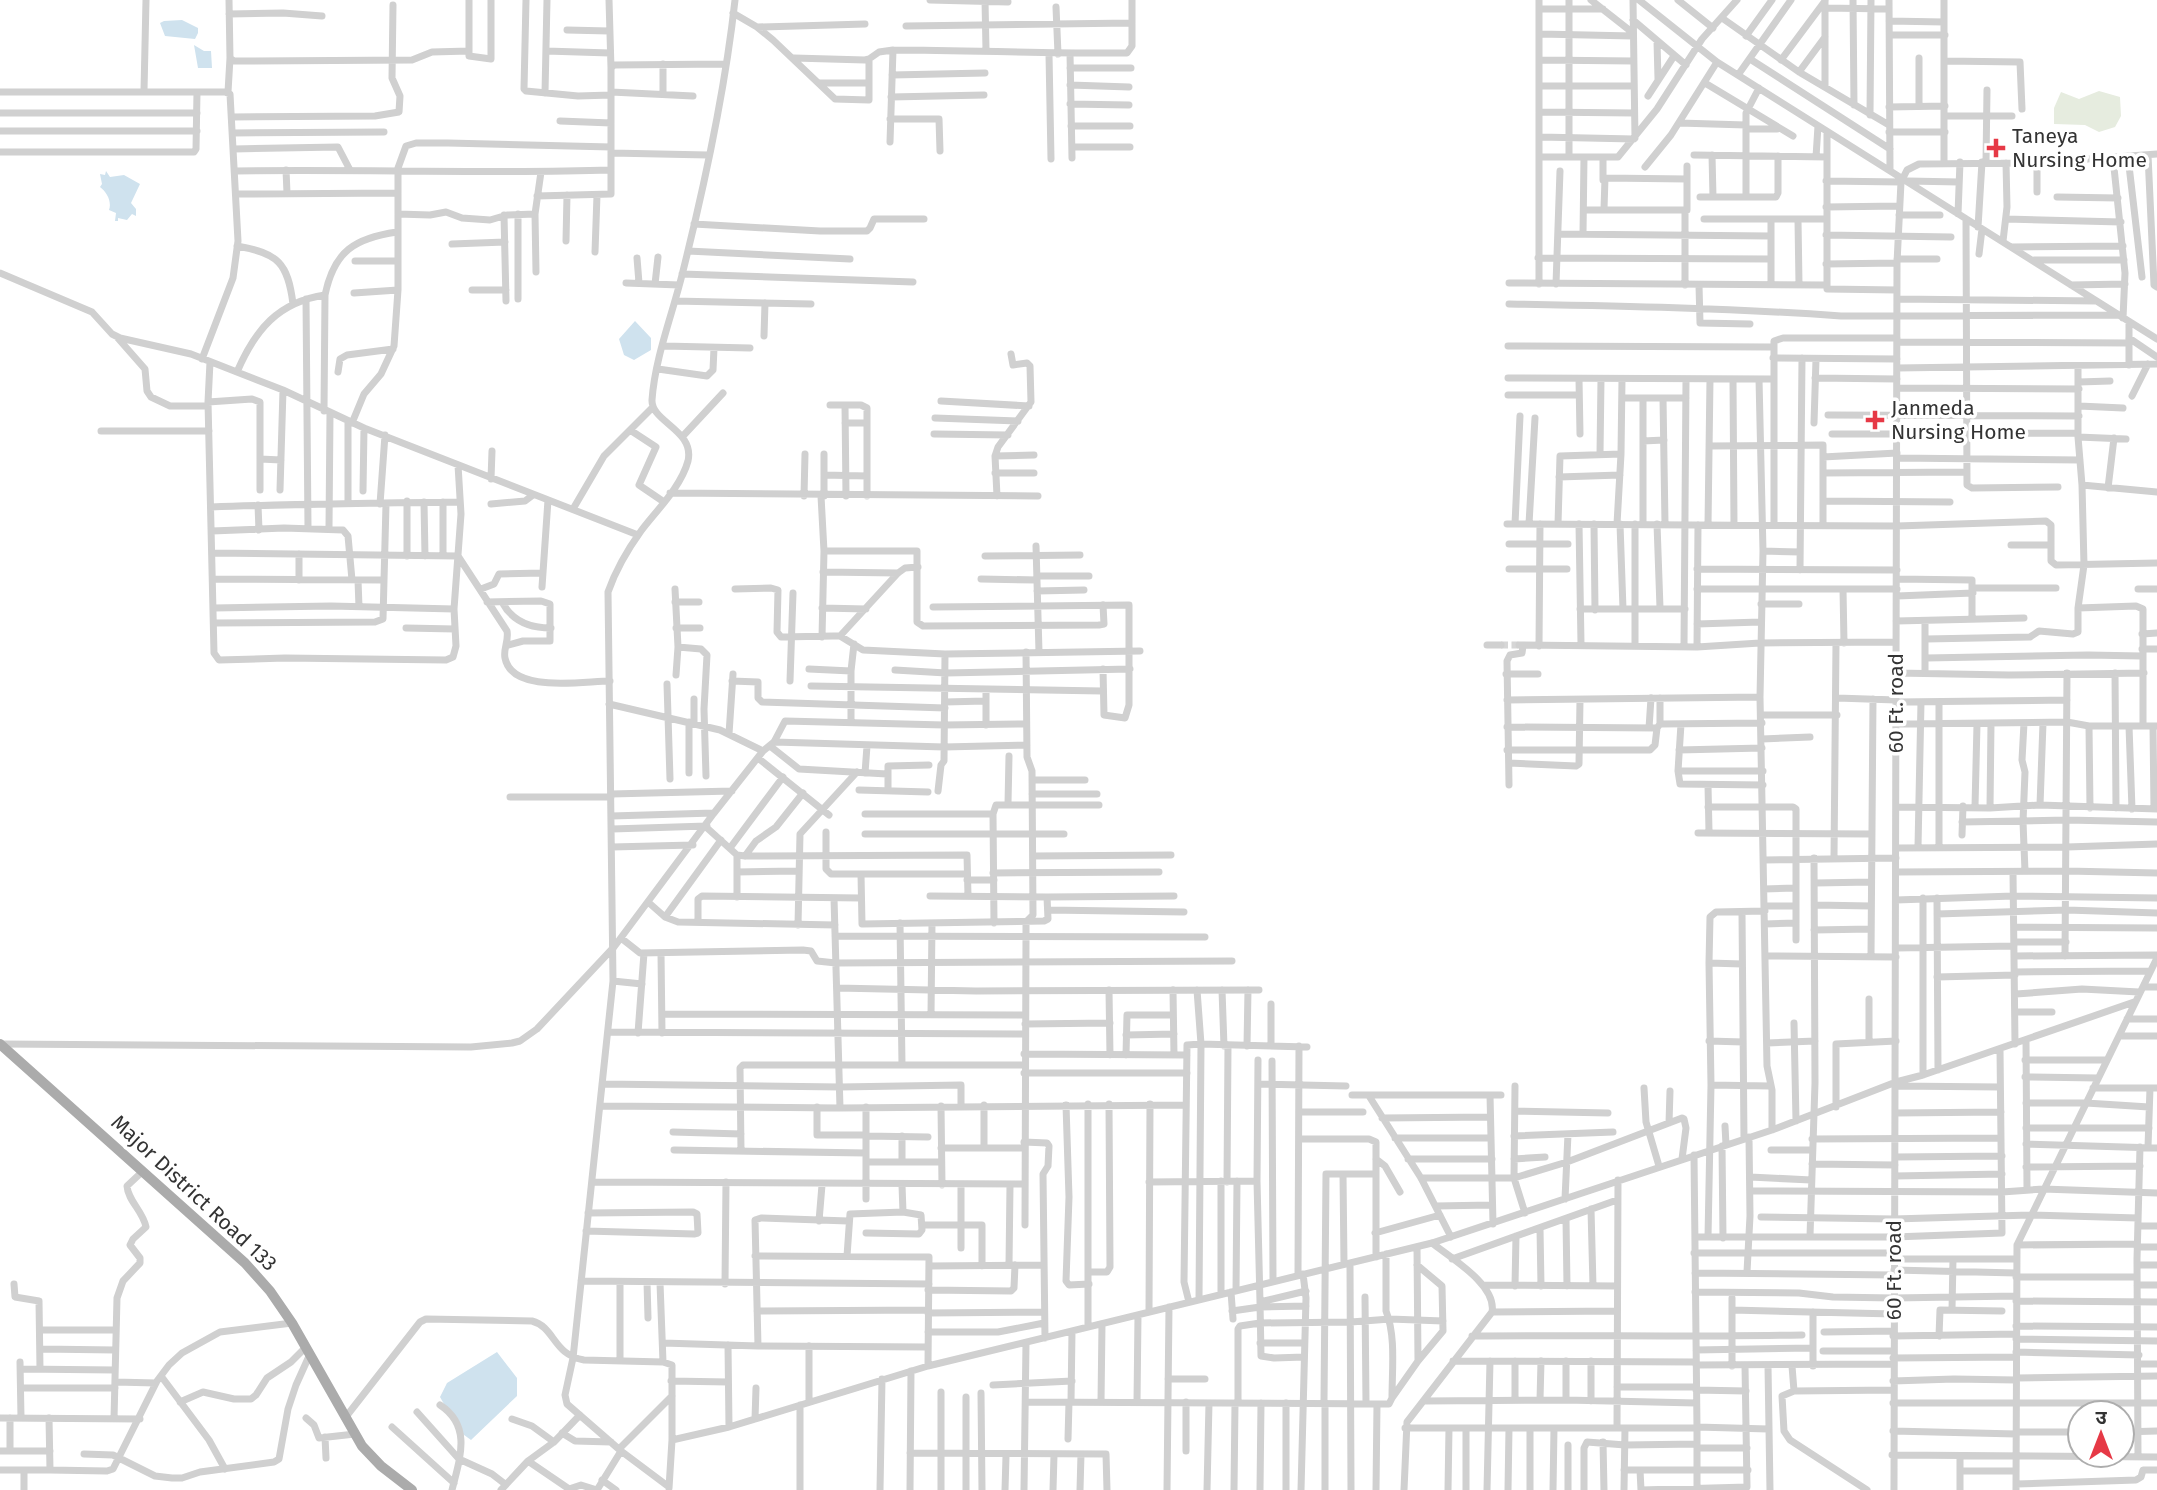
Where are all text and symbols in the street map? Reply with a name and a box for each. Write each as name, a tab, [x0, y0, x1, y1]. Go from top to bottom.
place label: Taneya Nursing Home	[2012, 123, 2147, 173]
marker: Taneya Nursing Home	[1986, 138, 2006, 158]
place label: Janmeda Nursing Home	[1891, 395, 2026, 445]
marker: Janmeda Nursing Home	[1865, 410, 1885, 430]
street label: 60 Ft. road	[1883, 653, 1909, 753]
street label: Major District Road 133	[106, 1109, 282, 1277]
street label: 60 Ft. road	[1881, 1220, 1907, 1320]
north arrow	[2066, 1399, 2136, 1469]
text: उ	[2095, 1406, 2107, 1429]

